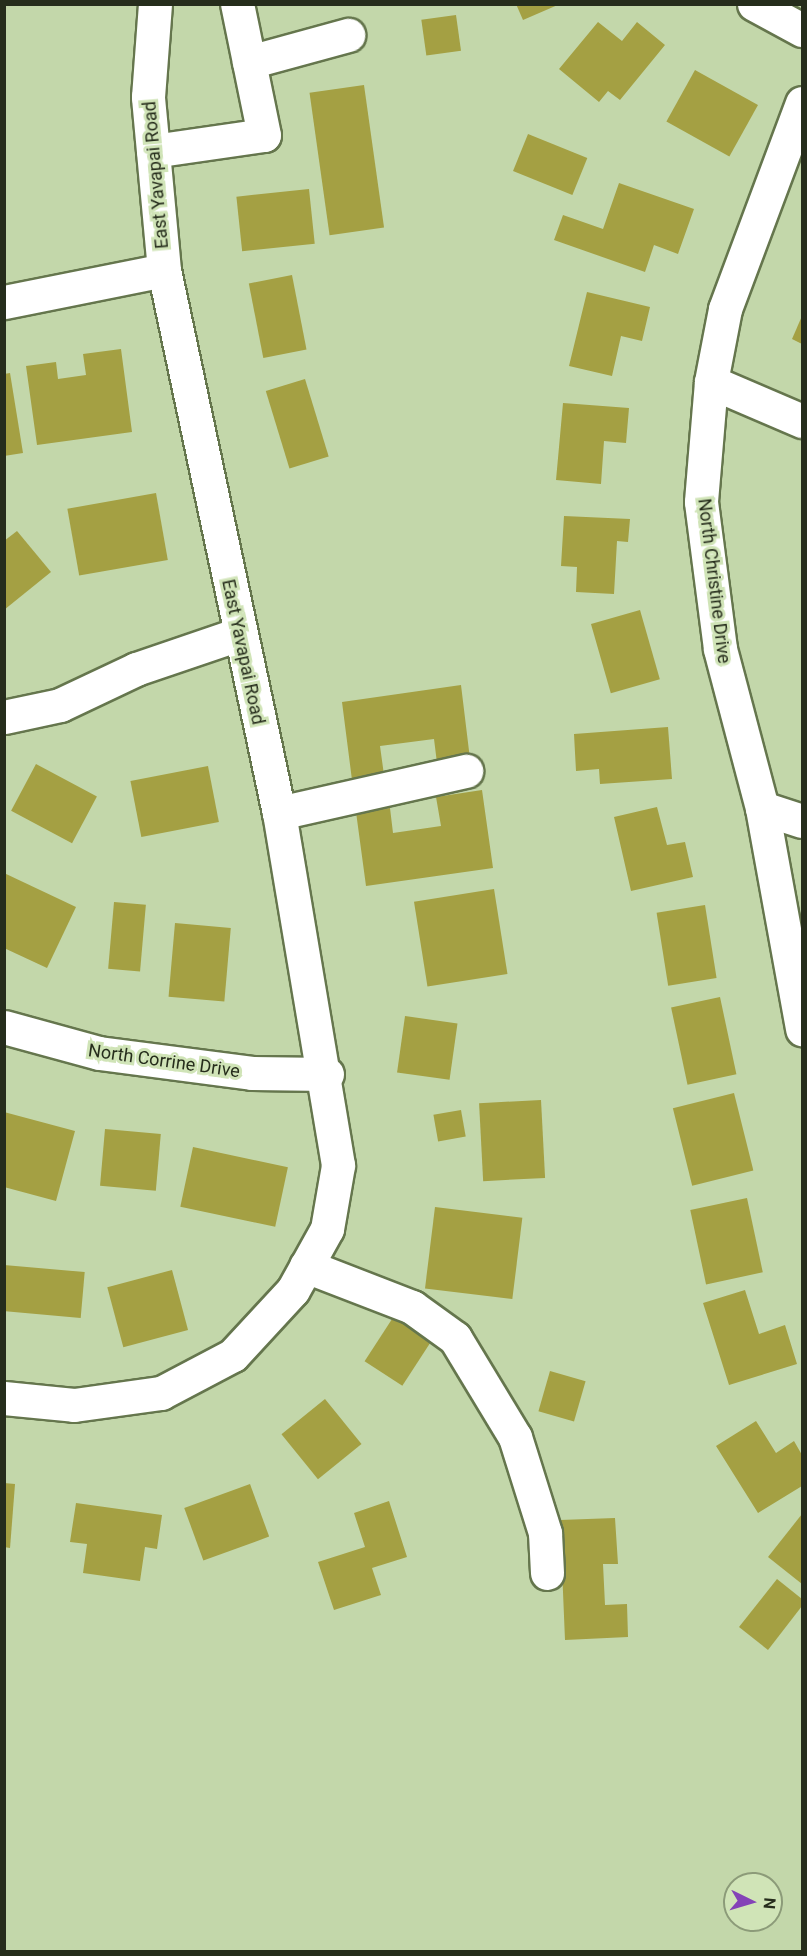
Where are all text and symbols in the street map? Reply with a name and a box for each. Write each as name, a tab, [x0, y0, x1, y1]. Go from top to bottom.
street label: East Yavapai Road	[139, 100, 173, 250]
street label: North Christine Drive	[693, 497, 735, 665]
street label: East Yavapai Road	[217, 577, 269, 727]
street label: North Corrine Drive	[87, 1040, 241, 1082]
north arrow	[723, 1872, 783, 1932]
text: N	[759, 1897, 779, 1910]

